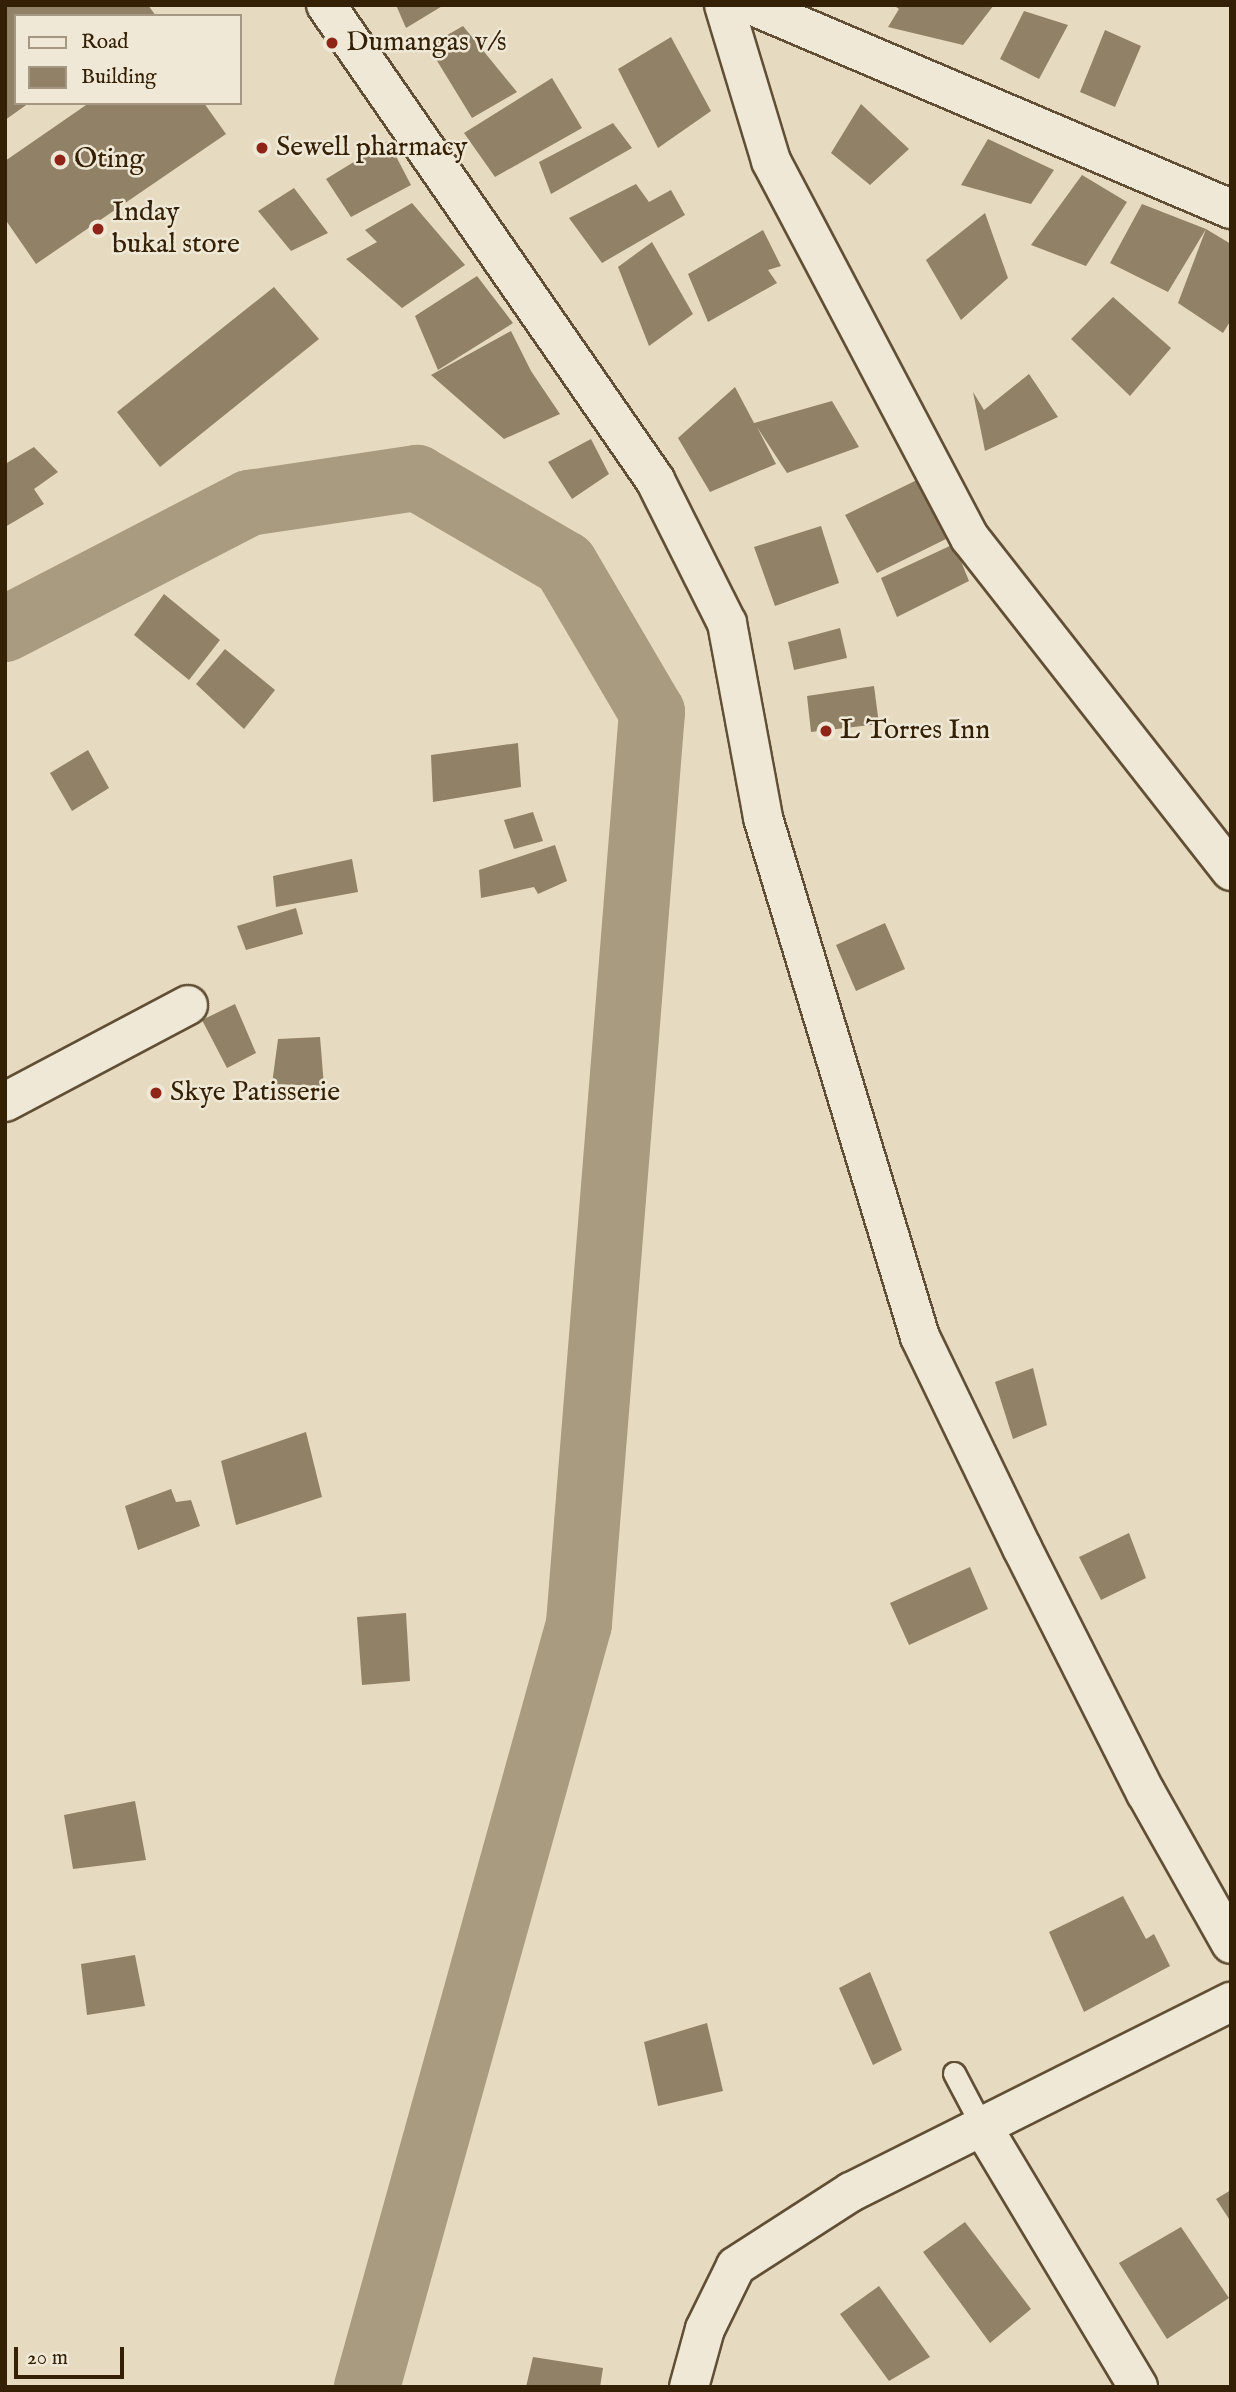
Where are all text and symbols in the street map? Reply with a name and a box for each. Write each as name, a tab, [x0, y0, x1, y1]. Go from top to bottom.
legend	[14, 14, 242, 105]
place label: Dumangas v/s	[346, 26, 507, 60]
text: Road	[81, 29, 128, 56]
marker: Dumangas v/s	[324, 35, 340, 51]
text: Building	[81, 64, 156, 91]
place label: Sewell pharmacy	[276, 131, 468, 165]
marker: Sewell pharmacy	[254, 140, 270, 156]
place label: Oting	[74, 143, 144, 177]
marker: Oting	[52, 152, 68, 168]
place label: Inday bukal store	[112, 196, 240, 262]
marker: Inday bukal store	[90, 221, 106, 237]
place label: L Torres Inn	[840, 714, 990, 748]
marker: L Torres Inn	[818, 723, 834, 739]
place label: Skye Patisserie	[170, 1076, 340, 1110]
marker: Skye Patisserie	[148, 1085, 164, 1101]
scale bar	[18, 2332, 128, 2376]
text: 20 m	[27, 2345, 68, 2372]

